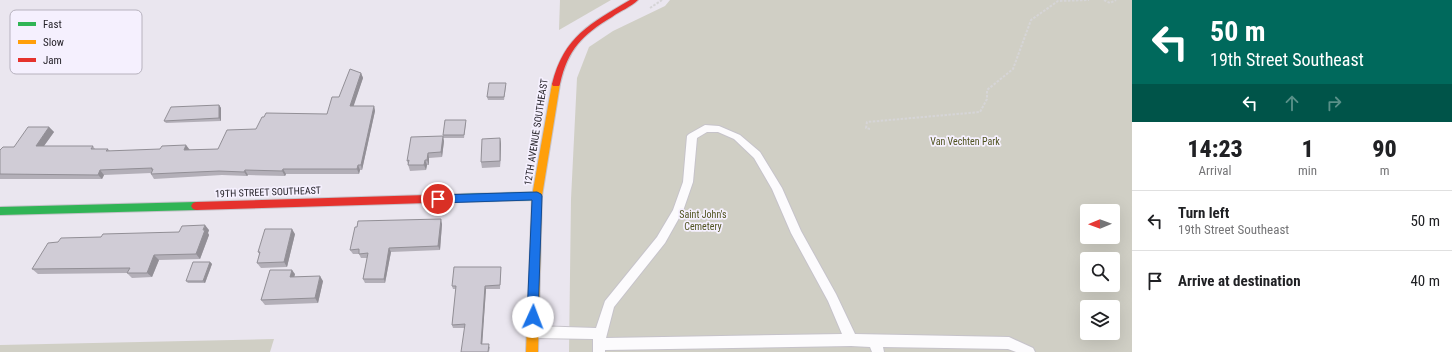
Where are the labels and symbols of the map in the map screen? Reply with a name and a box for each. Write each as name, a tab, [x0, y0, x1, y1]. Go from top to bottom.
legend	[10, 10, 142, 74]
text: Fast	[43, 18, 62, 31]
text: Slow	[43, 36, 64, 49]
text: Jam	[43, 54, 62, 67]
street label: 12TH AVENUE SOUTHEAST	[522, 78, 550, 186]
park label: Van Vechten Park	[930, 136, 1000, 147]
pin	[421, 182, 455, 216]
street label: 19TH STREET SOUTHEAST	[215, 185, 321, 199]
north arrow	[1080, 204, 1120, 244]
park label: Saint John's Cemetery	[679, 209, 727, 232]
position arrow	[512, 296, 554, 338]

